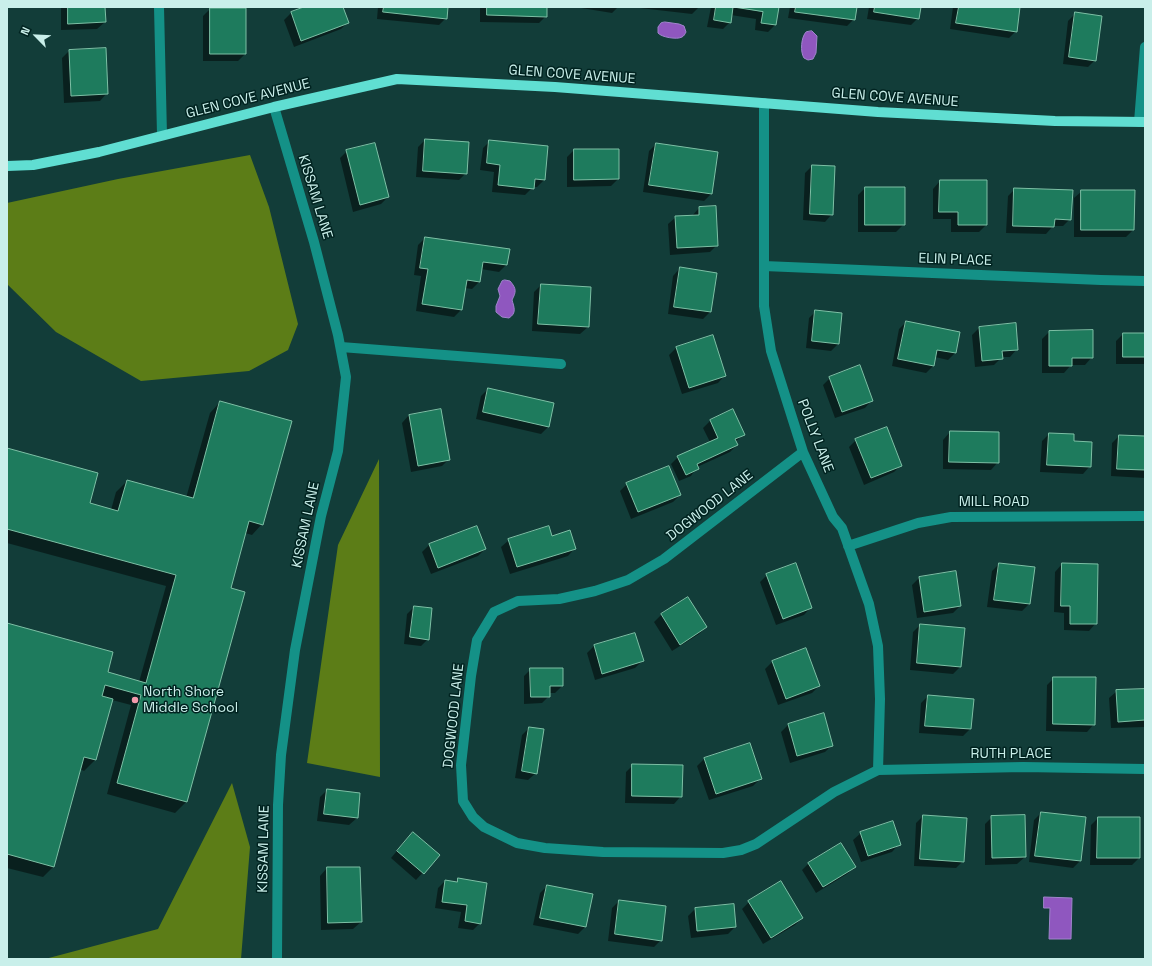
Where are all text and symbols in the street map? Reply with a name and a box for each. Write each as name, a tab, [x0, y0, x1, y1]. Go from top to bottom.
north arrow	[16, 16, 56, 56]
text: N	[17, 25, 33, 37]
street label: GLEN COVE AVENUE	[508, 62, 636, 88]
street label: GLEN COVE AVENUE	[184, 75, 312, 123]
street label: GLEN COVE AVENUE	[831, 85, 959, 111]
street label: KISSAM LANE	[294, 153, 336, 241]
street label: ELIN PLACE	[918, 250, 992, 270]
street label: POLLY LANE	[793, 397, 837, 475]
street label: DOGWOOD LANE	[663, 467, 757, 545]
street label: KISSAM LANE	[289, 481, 323, 569]
street label: MILL ROAD	[959, 494, 1029, 510]
street label: DOGWOOD LANE	[440, 663, 468, 769]
place label: North Shore Middle School	[143, 684, 238, 716]
marker: North Shore Middle School	[130, 695, 140, 705]
street label: RUTH PLACE	[971, 746, 1051, 762]
street label: KISSAM LANE	[255, 805, 273, 893]

